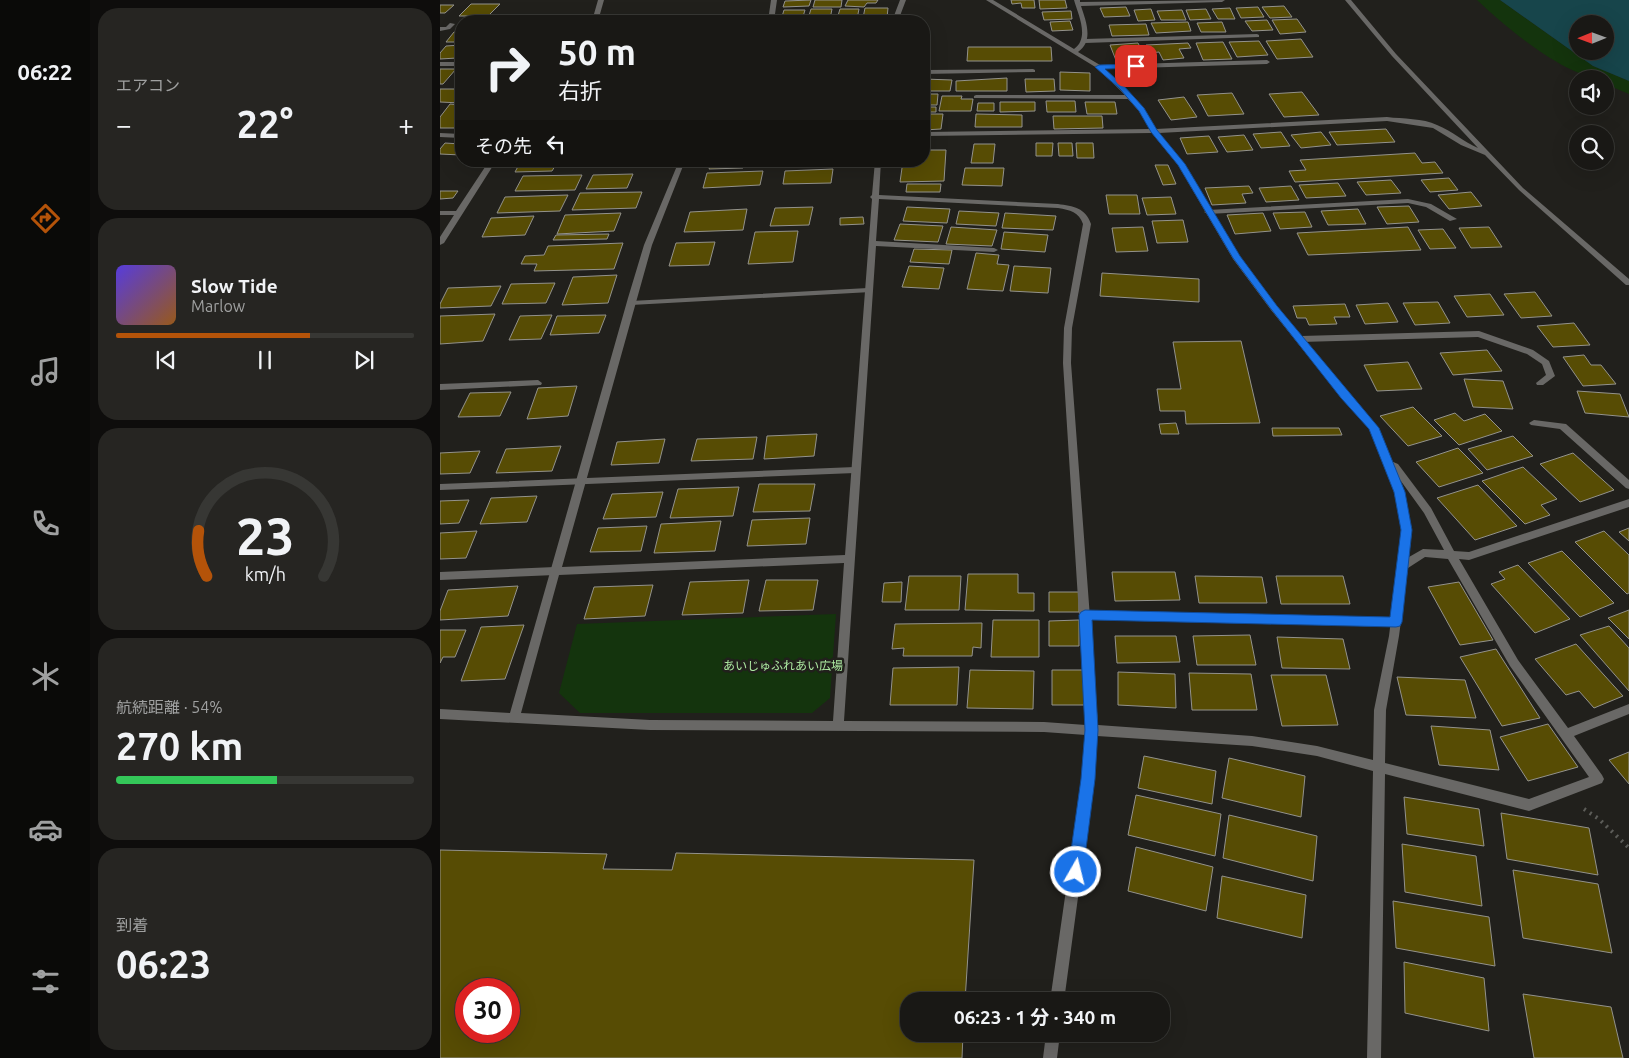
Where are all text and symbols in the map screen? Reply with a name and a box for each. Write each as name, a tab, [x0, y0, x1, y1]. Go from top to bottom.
north arrow	[1569, 15, 1614, 60]
map controls	[1569, 15, 1614, 170]
text: 50 m	[558, 32, 636, 72]
icon: right	[475, 35, 540, 100]
pin	[1115, 45, 1157, 87]
icon: arrive	[1122, 52, 1150, 80]
text: 06:22	[17, 59, 73, 84]
button: sound	[1569, 70, 1614, 115]
text: エアコン	[116, 76, 180, 94]
text: 右折	[558, 78, 602, 103]
text: 22°	[237, 103, 293, 145]
text: −	[116, 109, 132, 140]
text: +	[398, 109, 414, 140]
button: search	[1569, 125, 1614, 170]
icon: left	[542, 130, 570, 158]
text: その先	[475, 135, 532, 157]
icon: directions	[28, 201, 63, 236]
text: Slow Tide	[191, 275, 278, 297]
text: Marlow	[191, 297, 245, 315]
icon: previous	[152, 346, 180, 374]
icon: pause	[251, 346, 279, 374]
icon: next	[350, 346, 378, 374]
icon: music	[28, 354, 63, 389]
icon: phone	[28, 506, 63, 541]
text: 23	[236, 507, 294, 565]
text: km/h	[244, 564, 286, 584]
icon: climate	[28, 659, 63, 694]
park label: あいじゅふれあい広場	[723, 659, 843, 672]
text: 航続距離 · 54%	[116, 698, 223, 716]
text: 270 km	[116, 725, 243, 767]
icon: car	[28, 812, 63, 847]
position arrow	[1049, 845, 1101, 897]
text: 到着	[116, 916, 148, 934]
text: 06:23	[116, 943, 211, 985]
icon: filters	[28, 964, 63, 999]
speed limit sign: 30	[455, 978, 520, 1043]
text: 06:23 · 1 分 · 340 m	[954, 1006, 1116, 1028]

